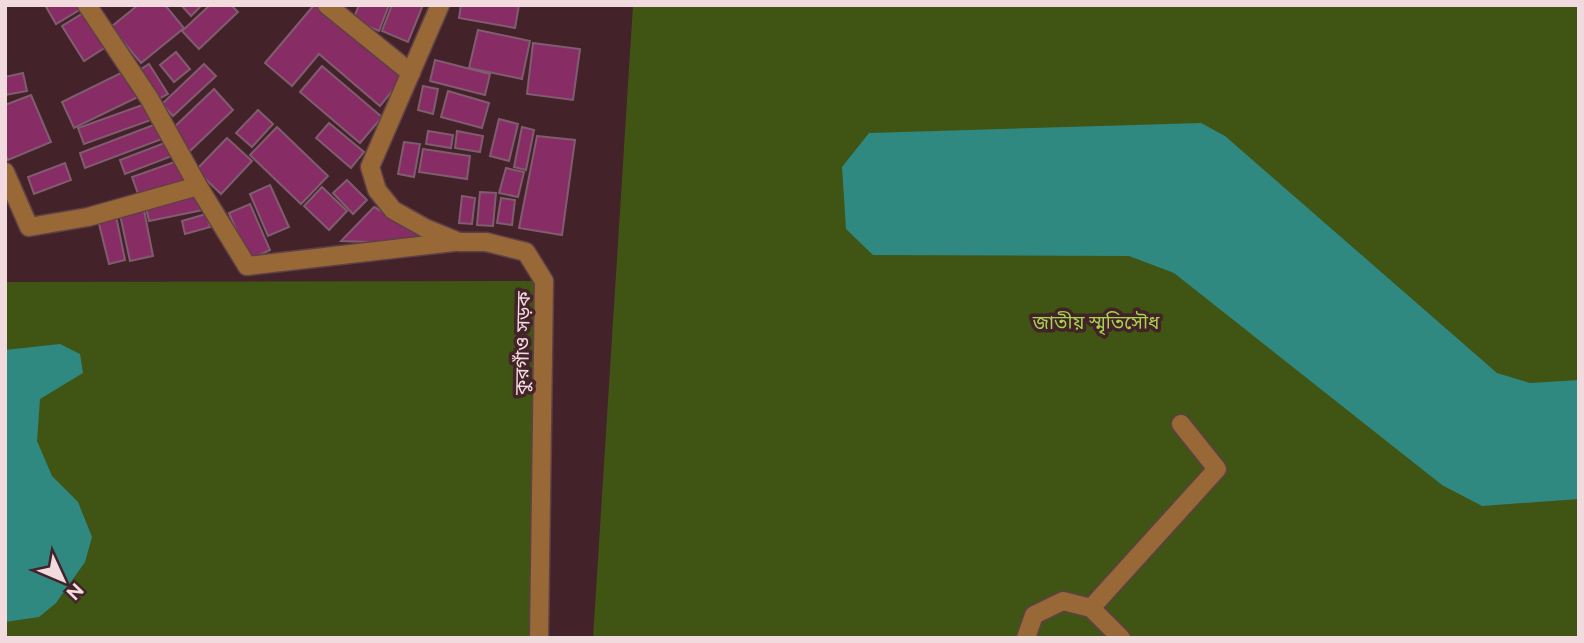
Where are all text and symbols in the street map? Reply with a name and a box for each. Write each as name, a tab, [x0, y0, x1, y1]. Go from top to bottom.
street label: কুরগাঁও সড়ক	[510, 290, 535, 396]
park label: জাতীয় স্মৃতিসৌধ	[1032, 311, 1160, 336]
north arrow	[28, 545, 98, 615]
text: N	[62, 579, 88, 605]

